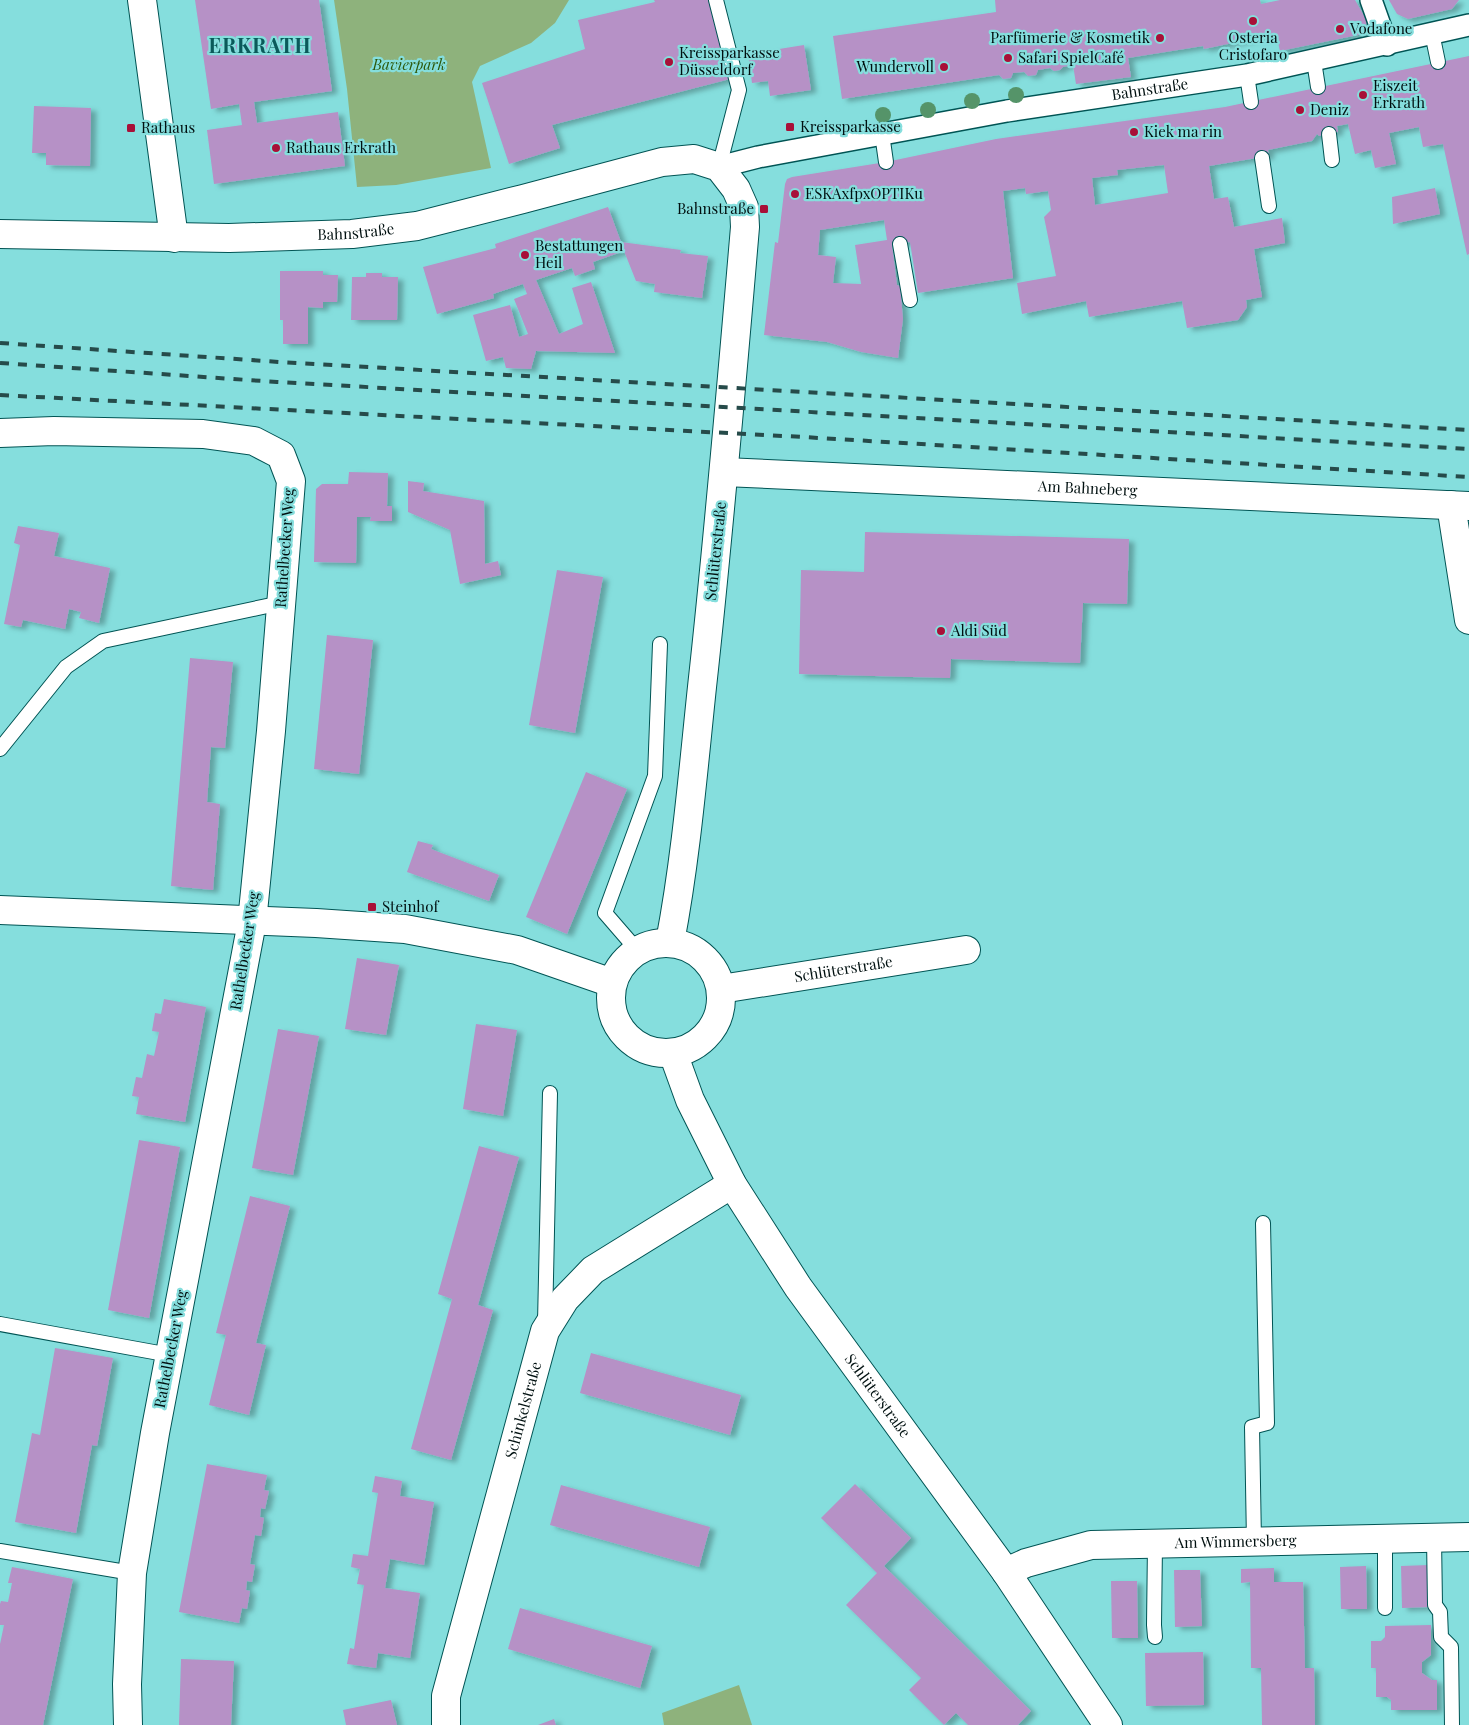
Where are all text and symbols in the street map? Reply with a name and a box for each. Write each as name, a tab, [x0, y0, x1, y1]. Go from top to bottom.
marker: Osteria Cristofaro	[1247, 15, 1259, 27]
place label: Vodafone	[1349, 18, 1412, 38]
marker: Vodafone	[1334, 23, 1346, 35]
place label: Parfümerie & Kosmetik	[990, 27, 1151, 47]
place label: Osteria Cristofaro	[1219, 27, 1287, 64]
district label: ERKRATH	[209, 31, 311, 58]
marker: Parfümerie & Kosmetik	[1154, 32, 1166, 44]
place label: Kreissparkasse Düsseldorf	[679, 42, 780, 79]
place label: Safari SpielCafé	[1018, 47, 1124, 67]
marker: Safari SpielCafé	[1002, 52, 1014, 64]
park label: Bavierpark	[372, 54, 446, 74]
marker: Kreissparkasse Düsseldorf	[663, 56, 675, 68]
place label: Wundervoll	[855, 56, 934, 76]
marker: Wundervoll	[938, 61, 950, 73]
street label: Bahnstraße	[1110, 73, 1189, 104]
place label: Eiszeit Erkrath	[1373, 75, 1425, 112]
marker: Eiszeit Erkrath	[1357, 89, 1369, 101]
place label: Deniz	[1310, 99, 1349, 119]
marker: Deniz	[1294, 104, 1306, 116]
place label: Kreissparkasse	[800, 116, 901, 136]
place label: Rathaus	[141, 117, 195, 137]
marker: Kreissparkasse	[784, 121, 796, 133]
place label: Kiek ma rin	[1144, 121, 1222, 141]
marker: Rathaus	[125, 122, 137, 134]
marker: Kiek ma rin	[1128, 126, 1140, 138]
place label: Rathaus Erkrath	[286, 137, 396, 157]
marker: Rathaus Erkrath	[270, 142, 282, 154]
place label: ESKAxfpxOPTIKu	[805, 183, 923, 203]
marker: ESKAxfpxOPTIKu	[789, 188, 801, 200]
place label: Bahnstraße	[677, 198, 754, 218]
marker: Bahnstraße	[758, 203, 770, 215]
street label: Bahnstraße	[317, 218, 395, 244]
place label: Bestattungen Heil	[535, 235, 623, 272]
marker: Bestattungen Heil	[519, 249, 531, 261]
street label: Am Bahneberg	[1037, 475, 1138, 500]
street label: Rathelbecker Weg	[270, 488, 298, 608]
street label: Schlüterstraße	[700, 500, 730, 601]
place label: Aldi Süd	[950, 620, 1007, 640]
marker: Aldi Süd	[935, 625, 947, 637]
street label: Rathelbecker Weg	[225, 890, 263, 1011]
place label: Steinhof	[382, 896, 439, 916]
marker: Steinhof	[366, 901, 378, 913]
street label: Schlüterstraße	[793, 951, 894, 986]
street label: Rathelbecker Weg	[149, 1288, 191, 1409]
street label: Schlüterstraße	[841, 1349, 916, 1441]
street label: Schinkelstraße	[500, 1359, 545, 1461]
street label: Am Wimmersberg	[1173, 1530, 1297, 1552]

